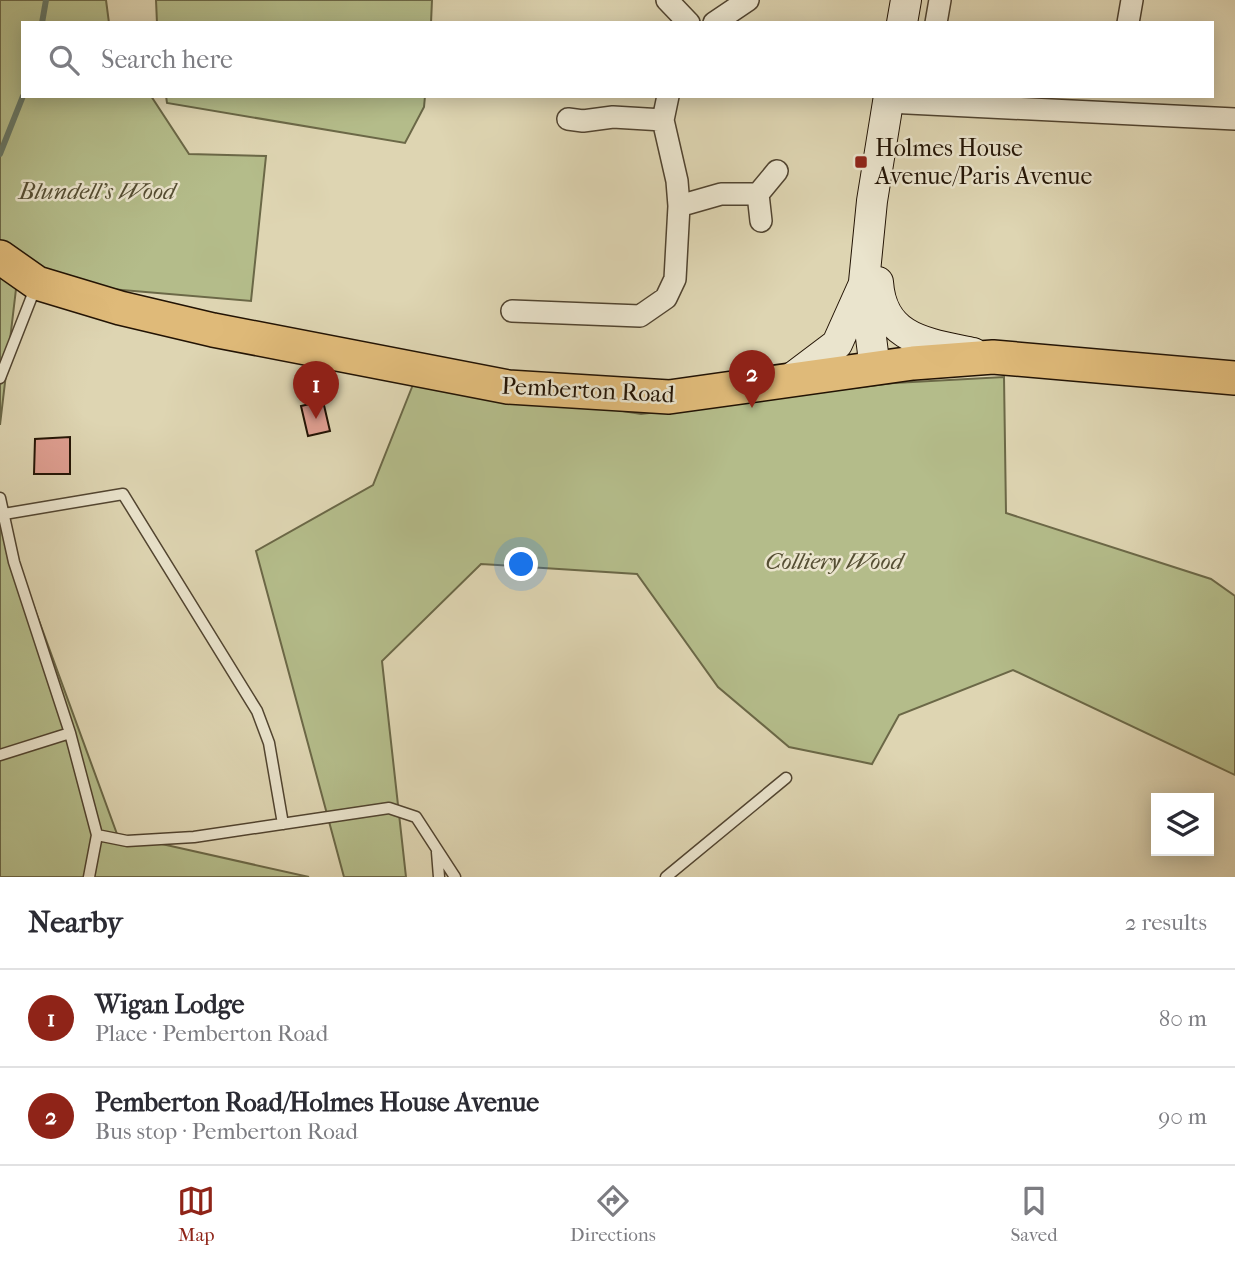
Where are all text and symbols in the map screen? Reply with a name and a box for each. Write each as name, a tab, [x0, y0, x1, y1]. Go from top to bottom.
search box	[21, 21, 1214, 98]
icon: search	[45, 41, 83, 79]
text: Search here	[101, 44, 233, 75]
place label: Holmes House Avenue/Paris Avenue	[874, 134, 1093, 190]
marker: Holmes House Avenue/Paris Avenue	[853, 154, 869, 170]
park label: Blundell's Wood	[17, 177, 178, 205]
pin: 2	[729, 350, 775, 408]
pin: 1	[293, 361, 339, 419]
street label: Pemberton Road	[501, 371, 676, 409]
your location	[504, 547, 538, 581]
park label: Colliery Wood	[765, 547, 906, 575]
map controls	[1151, 793, 1214, 856]
button: layers	[1151, 793, 1214, 856]
text: Nearby	[28, 905, 123, 940]
text: 2 results	[1125, 909, 1207, 936]
text: Wigan Lodge	[95, 989, 244, 1020]
text: 1	[47, 1005, 55, 1032]
text: 80 m	[1159, 1005, 1207, 1032]
text: Place · Pemberton Road	[95, 1020, 328, 1047]
text: Pemberton Road/Holmes House Avenue	[95, 1087, 539, 1118]
text: 2	[45, 1103, 57, 1130]
text: 90 m	[1158, 1103, 1207, 1130]
text: Bus stop · Pemberton Road	[95, 1118, 358, 1145]
tab: Map	[177, 1182, 215, 1246]
tab: Directions	[570, 1182, 656, 1246]
tab: Saved	[1010, 1182, 1058, 1246]

